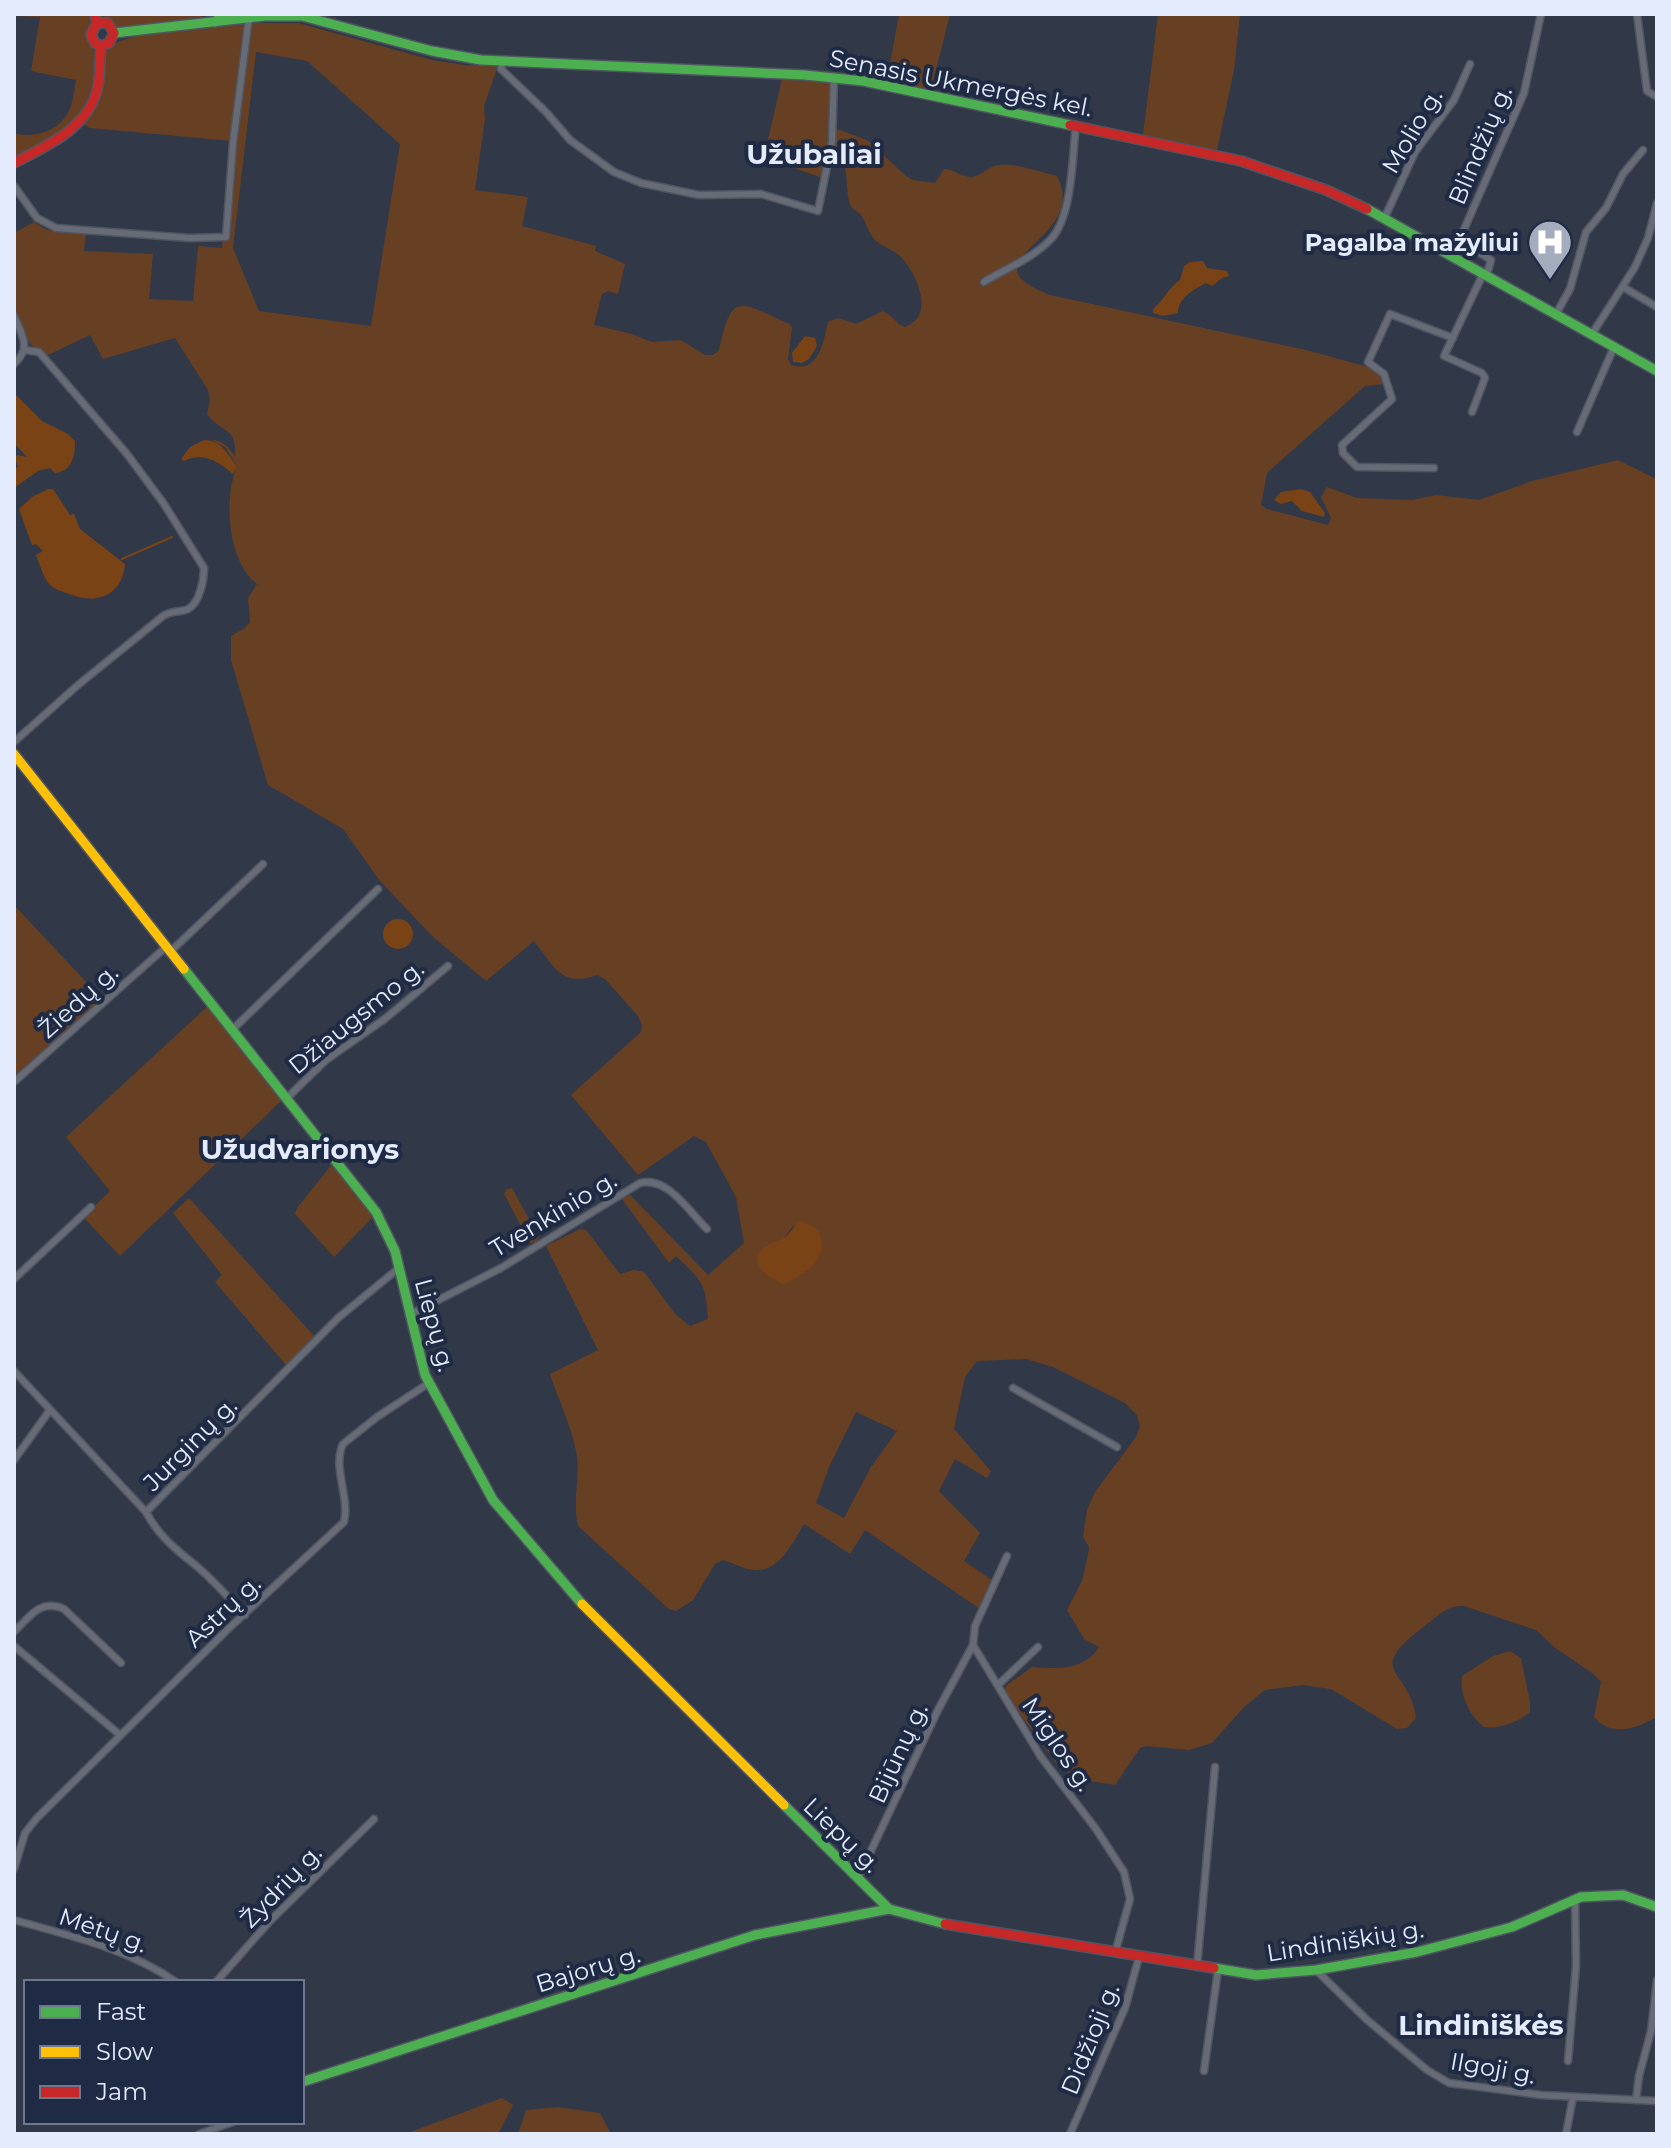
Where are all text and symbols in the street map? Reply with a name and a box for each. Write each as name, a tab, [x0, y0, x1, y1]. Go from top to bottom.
street label: Senasis Ukmergės kel.	[827, 43, 1095, 123]
street label: Blindžių g.	[1442, 81, 1518, 209]
street label: Molio g.	[1375, 83, 1449, 179]
district label: Užubaliai	[746, 137, 882, 171]
hospital icon: Pagalba mažyliui	[1526, 218, 1574, 281]
place label: Pagalba mažyliui	[1305, 228, 1519, 257]
street label: Džiaugsmo g.	[283, 954, 429, 1080]
street label: Žiedų g.	[32, 958, 124, 1044]
district label: Užudvarionys	[201, 1132, 399, 1166]
street label: Tvenkinio g.	[484, 1165, 622, 1263]
street label: Liepų g.	[409, 1275, 461, 1375]
street label: Jurginų g.	[136, 1391, 243, 1498]
street label: Astrų g.	[179, 1569, 267, 1653]
street label: Miglos g.	[1016, 1692, 1100, 1796]
street label: Bijūnų g.	[862, 1698, 934, 1808]
street label: Liepų g.	[798, 1791, 886, 1879]
street label: Žydrių g.	[234, 1838, 328, 1934]
street label: Mėtų g.	[55, 1901, 151, 1959]
street label: Lindiniškių g.	[1264, 1914, 1426, 1968]
street label: Bajorų g.	[532, 1939, 644, 1999]
street label: Didžioji g.	[1055, 1979, 1125, 2099]
legend	[24, 1980, 304, 2124]
text: Fast	[96, 1997, 147, 2026]
district label: Lindiniškės	[1398, 2008, 1564, 2042]
text: Slow	[96, 2037, 153, 2066]
street label: Ilgoji g.	[1448, 2046, 1538, 2090]
text: Jam	[95, 2077, 148, 2106]

